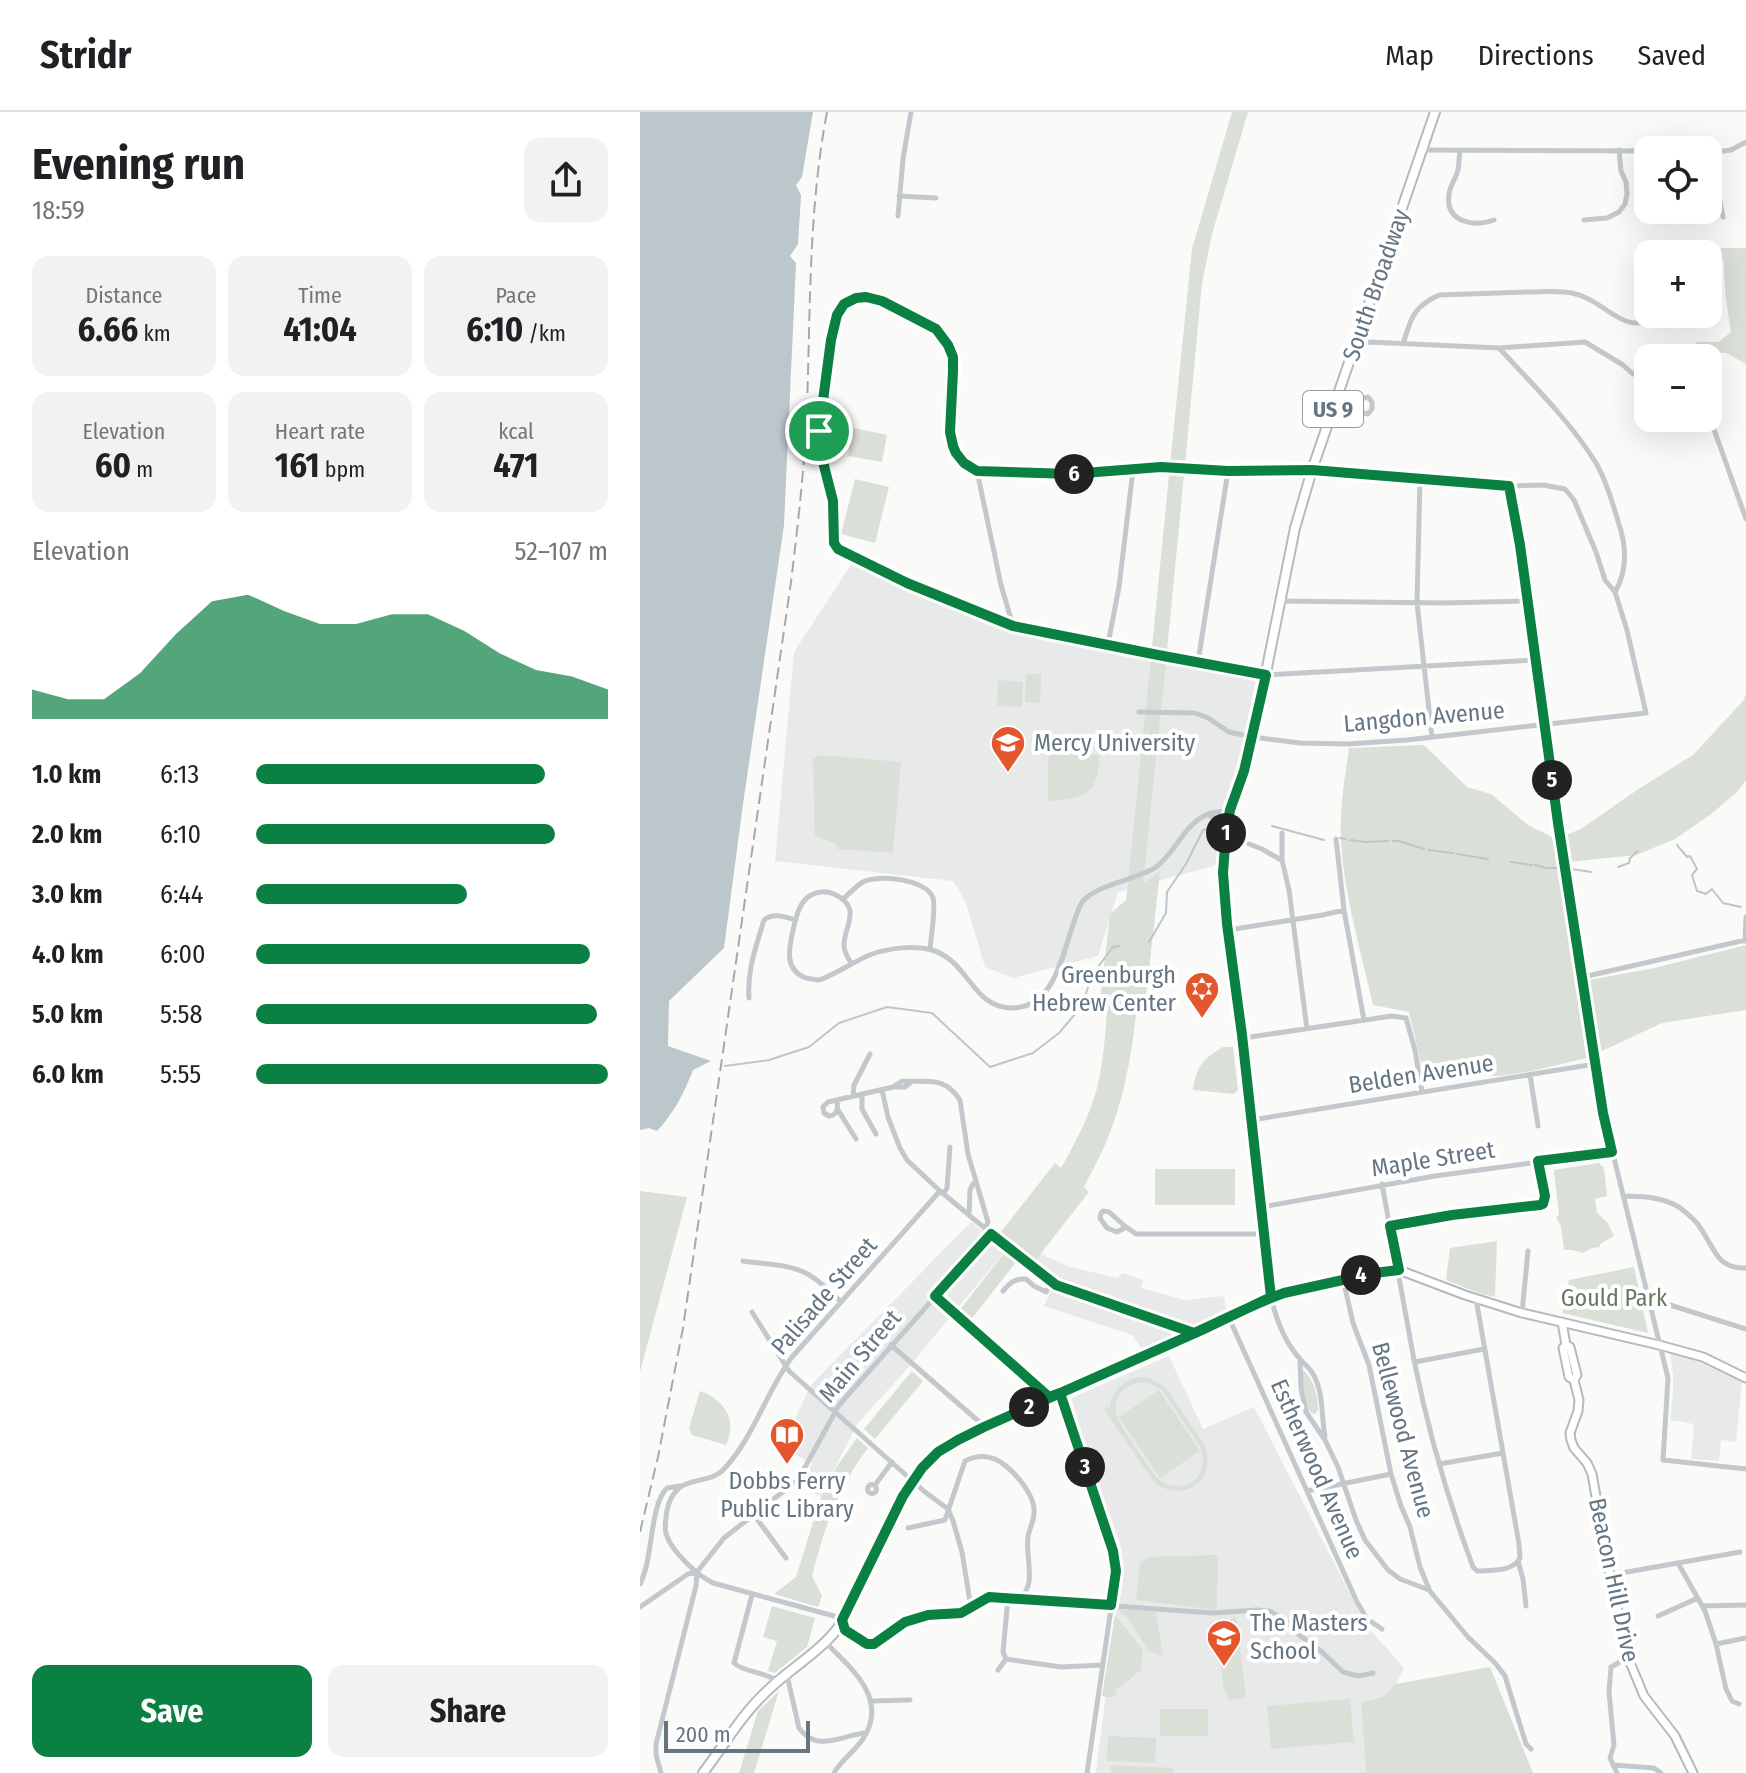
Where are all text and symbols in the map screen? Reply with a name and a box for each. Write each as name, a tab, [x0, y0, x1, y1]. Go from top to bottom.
text: Stridr	[40, 32, 131, 78]
text: Map	[1385, 39, 1434, 72]
text: Directions	[1478, 39, 1594, 72]
text: Saved	[1638, 39, 1706, 72]
map controls	[1634, 136, 1722, 432]
button: locate	[1634, 136, 1722, 224]
text: Evening run	[32, 138, 245, 191]
button: share	[524, 138, 608, 222]
text: 18:59	[32, 195, 85, 226]
street label: South Broadway	[1337, 205, 1415, 365]
button: +	[1634, 240, 1722, 328]
text: Distance	[85, 282, 163, 309]
text: Time	[298, 282, 342, 309]
text: Pace	[495, 282, 537, 309]
text: 6.66	[77, 309, 138, 350]
text: 41:04	[283, 309, 357, 350]
text: 6:10	[466, 309, 523, 350]
text: km	[138, 320, 171, 347]
text: /km	[523, 320, 566, 347]
button: −	[1634, 344, 1722, 432]
road number: US 9	[1303, 391, 1363, 427]
pin	[785, 397, 853, 465]
icon: arrive	[797, 409, 841, 453]
text: Elevation	[83, 418, 165, 445]
text: Heart rate	[275, 418, 365, 445]
text: kcal	[498, 418, 534, 445]
text: 60	[95, 445, 131, 486]
text: 161	[275, 445, 320, 486]
text: 471	[493, 445, 539, 486]
pin: 6	[1054, 454, 1094, 494]
text: m	[131, 456, 153, 483]
text: bpm	[320, 456, 365, 483]
text: 6	[1068, 460, 1080, 487]
text: Elevation	[32, 536, 130, 567]
text: 52–107 m	[515, 536, 608, 567]
street label: Langdon Avenue	[1342, 696, 1506, 738]
school or university icon: Mercy University	[989, 724, 1027, 774]
place label: Mercy University	[1034, 729, 1196, 757]
text: 1.0 km	[32, 759, 101, 790]
text: 6:13	[160, 759, 199, 790]
pin: 5	[1532, 760, 1572, 800]
text: 5	[1547, 766, 1557, 793]
pin: 1	[1206, 813, 1246, 853]
text: 2.0 km	[32, 819, 102, 850]
text: 6:10	[160, 819, 201, 850]
text: 1	[1221, 819, 1231, 846]
text: 3.0 km	[32, 879, 103, 910]
text: 6:44	[160, 879, 203, 910]
text: 4.0 km	[32, 939, 104, 970]
text: 6:00	[160, 939, 206, 970]
place label: Greenburgh Hebrew Center	[1032, 961, 1177, 1017]
synagogue icon: Greenburgh Hebrew Center	[1183, 970, 1221, 1020]
text: 5.0 km	[32, 999, 103, 1030]
text: 5:58	[160, 999, 202, 1030]
street label: Belden Avenue	[1347, 1049, 1495, 1099]
text: 6.0 km	[32, 1059, 104, 1090]
text: 5:55	[160, 1059, 201, 1090]
street label: Maple Street	[1369, 1135, 1497, 1183]
street label: Palisade Street	[765, 1231, 883, 1360]
pin: 4	[1341, 1255, 1381, 1295]
text: 4	[1355, 1261, 1367, 1288]
park label: Gould Park	[1561, 1284, 1668, 1312]
street label: Main Street	[813, 1304, 907, 1408]
street label: Bellewood Avenue	[1366, 1339, 1440, 1521]
street label: Estherwood Avenue	[1265, 1375, 1369, 1563]
pin: 2	[1009, 1387, 1049, 1427]
text: 2	[1024, 1393, 1034, 1420]
library icon: Dobbs Ferry Public Library	[768, 1416, 806, 1466]
pin: 3	[1065, 1447, 1105, 1487]
text: 3	[1080, 1453, 1090, 1480]
place label: Dobbs Ferry Public Library	[720, 1467, 854, 1523]
street label: Beacon Hill Drive	[1583, 1495, 1645, 1665]
place label: The Masters School	[1250, 1609, 1368, 1665]
school or university icon: The Masters School	[1205, 1618, 1243, 1668]
button: Save	[32, 1665, 312, 1757]
button: Share	[328, 1665, 608, 1757]
scale bar	[664, 1717, 810, 1753]
text: 200 m	[676, 1721, 731, 1748]

